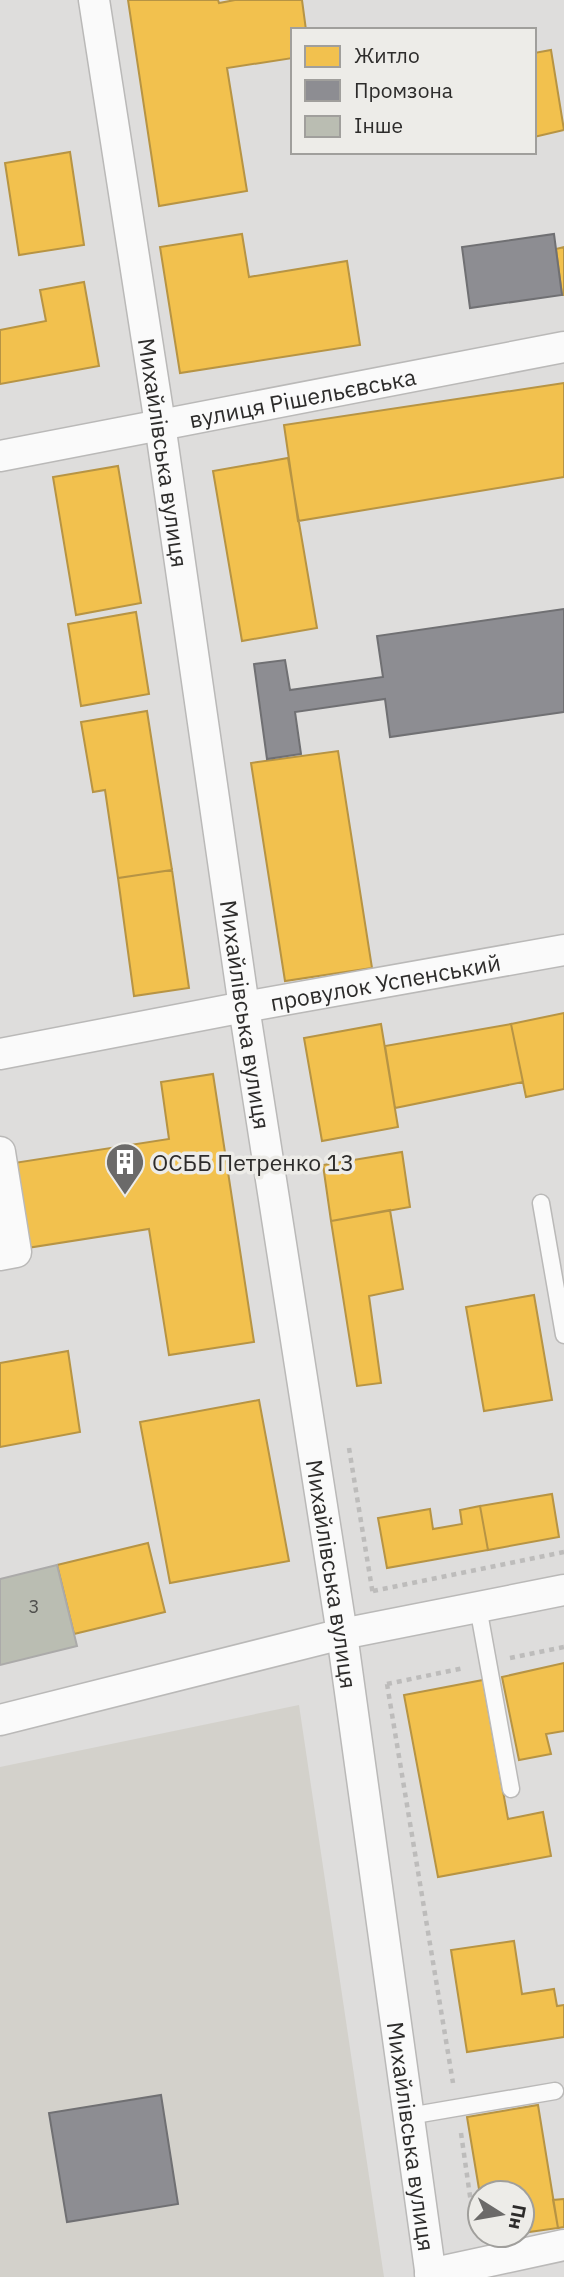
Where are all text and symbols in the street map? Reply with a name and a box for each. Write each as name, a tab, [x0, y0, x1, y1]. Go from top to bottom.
legend	[291, 28, 536, 154]
text: Житло	[354, 41, 420, 69]
text: Промзона	[354, 76, 453, 104]
text: Інше	[354, 111, 403, 139]
street label: Михайлівська вулиця	[132, 336, 195, 569]
street label: вулиця Рішельєвська	[186, 361, 418, 434]
street label: Михайлівська вулиця	[214, 898, 278, 1131]
street label: провулок Успенський	[268, 947, 503, 1017]
building icon: ОСББ Петренко 13	[104, 1141, 146, 1196]
place label: ОСББ Петренко 13	[152, 1147, 354, 1177]
street label: Михайлівська вулиця	[300, 1457, 364, 1690]
house number: 3	[28, 1594, 40, 1618]
street label: Михайлівська вулиця	[381, 2020, 442, 2253]
north arrow	[466, 2179, 536, 2249]
text: Пн	[504, 2203, 532, 2232]

